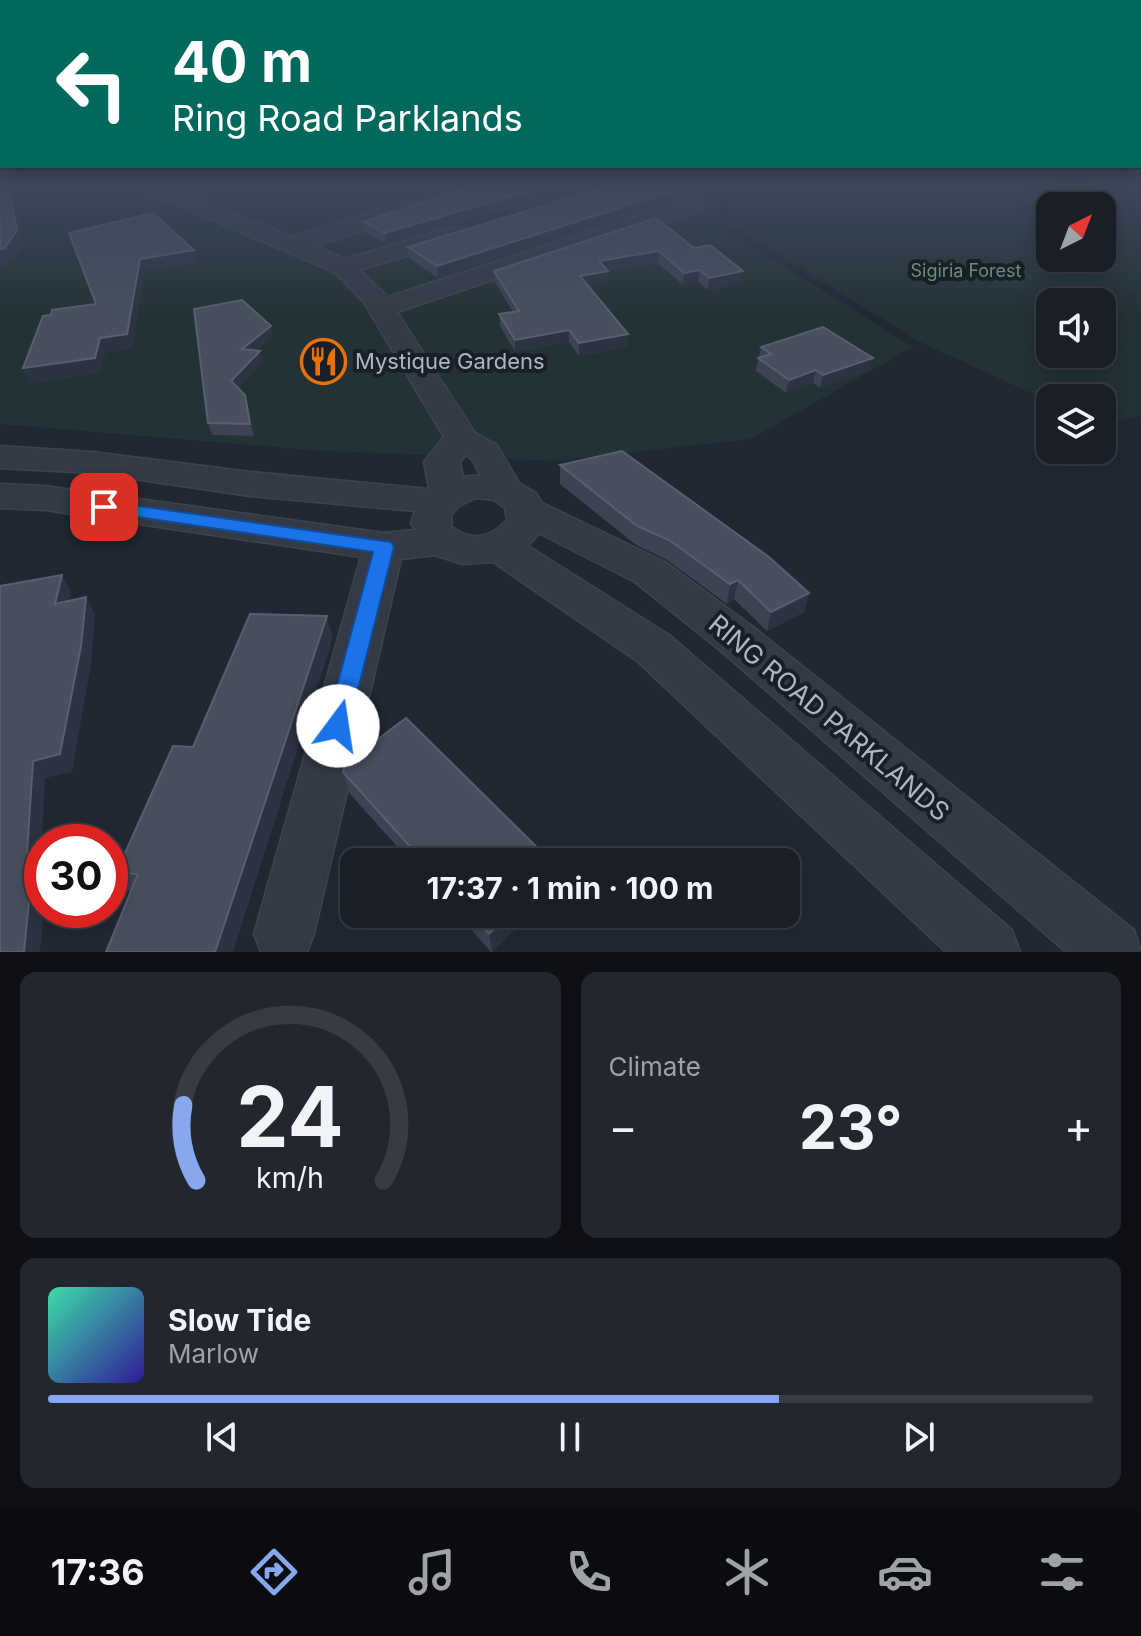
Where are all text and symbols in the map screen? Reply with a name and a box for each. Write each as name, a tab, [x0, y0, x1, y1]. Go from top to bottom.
text: 40 m	[172, 28, 312, 96]
icon: left	[40, 32, 144, 136]
text: Ring Road Parklands	[172, 96, 523, 140]
north arrow	[1036, 192, 1116, 272]
map controls	[1036, 192, 1116, 464]
park label: Sigiria Forest	[911, 260, 1022, 281]
button: sound	[1036, 288, 1116, 368]
restaurant icon: Mystique Gardens	[300, 337, 348, 385]
place label: Mystique Gardens	[355, 348, 545, 374]
button: layers	[1036, 384, 1116, 464]
pin	[70, 473, 138, 541]
icon: arrive	[82, 485, 126, 529]
street label: RING ROAD PARKLANDS	[703, 608, 956, 827]
position arrow	[296, 684, 380, 768]
speed limit sign: 30	[24, 824, 128, 928]
text: 17:37 · 1 min · 100 m	[427, 870, 713, 906]
text: Climate	[609, 1051, 701, 1082]
text: 24	[237, 1066, 344, 1167]
text: 23°	[799, 1091, 903, 1163]
text: −	[609, 1100, 638, 1154]
text: +	[1064, 1100, 1093, 1154]
text: km/h	[256, 1160, 324, 1195]
text: Slow Tide	[168, 1302, 311, 1338]
text: Marlow	[168, 1338, 259, 1369]
icon: previous	[200, 1415, 244, 1459]
icon: pause	[548, 1415, 592, 1459]
icon: next	[897, 1415, 941, 1459]
icon: directions	[246, 1544, 302, 1600]
icon: music	[404, 1544, 460, 1600]
icon: phone	[561, 1544, 617, 1600]
icon: climate	[719, 1544, 775, 1600]
icon: car	[877, 1544, 933, 1600]
icon: filters	[1034, 1544, 1090, 1600]
text: 17:36	[51, 1550, 145, 1594]

